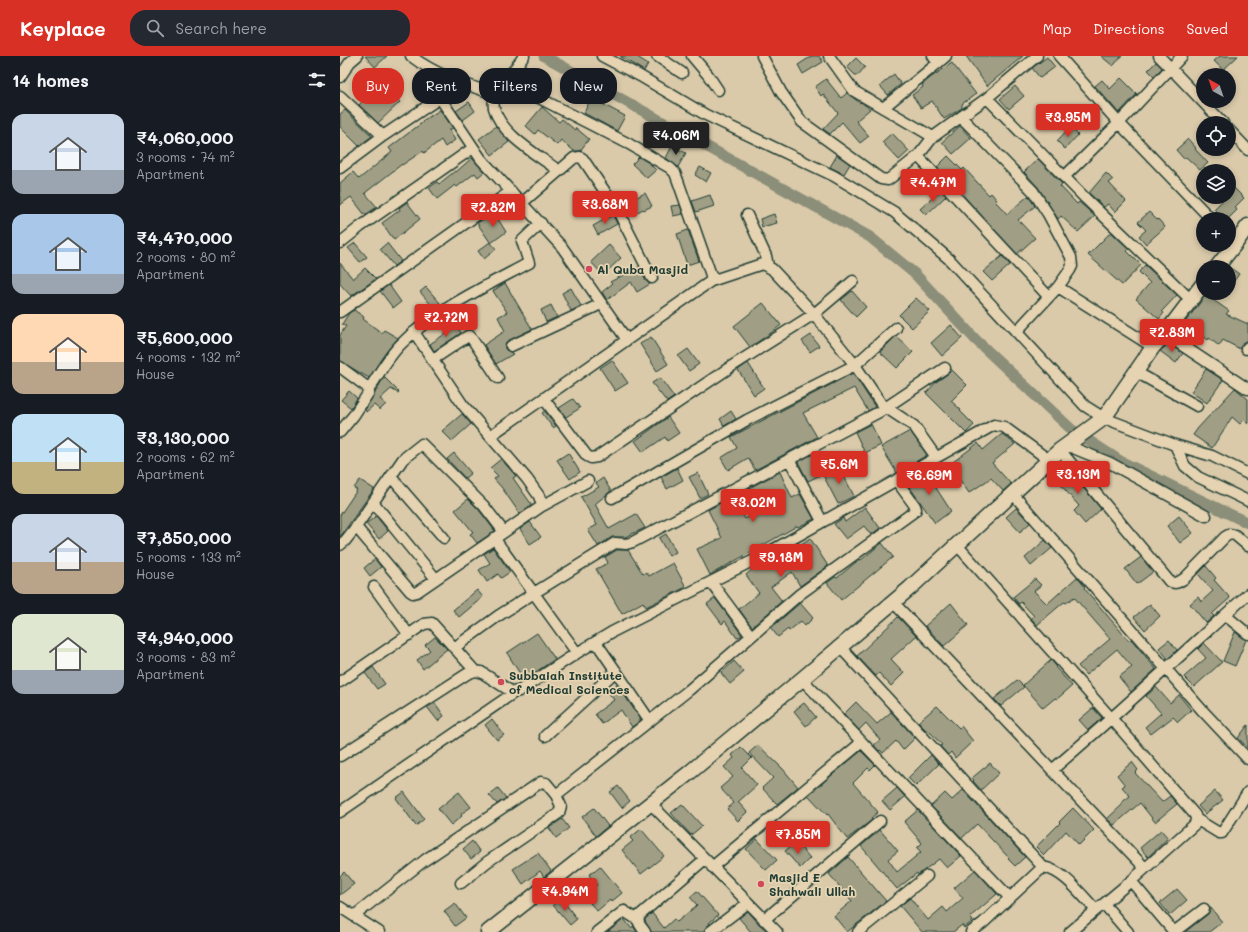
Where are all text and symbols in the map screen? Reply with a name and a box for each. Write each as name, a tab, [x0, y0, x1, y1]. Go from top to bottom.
search box	[130, 10, 410, 46]
text: Keyplace	[20, 16, 106, 41]
icon: search	[144, 17, 166, 39]
text: Search here	[176, 18, 267, 38]
text: Map	[1043, 19, 1071, 38]
text: Directions	[1093, 19, 1164, 38]
text: Saved	[1186, 19, 1228, 38]
chip: Buy	[352, 68, 404, 104]
chip: Rent	[412, 68, 471, 104]
chip: Filters	[479, 68, 552, 104]
chip: New	[560, 68, 617, 104]
north arrow	[1196, 68, 1236, 108]
map controls	[1196, 68, 1236, 300]
text: 14 homes	[12, 69, 89, 91]
icon: filters	[306, 69, 328, 91]
pin: ₹3.95M	[1035, 104, 1101, 138]
text: ₹3.95M	[1045, 108, 1091, 125]
button: locate	[1196, 116, 1236, 156]
pin: ₹4.06M	[643, 122, 709, 156]
text: ₹4,060,000	[136, 126, 233, 148]
text: ₹4.06M	[652, 126, 700, 143]
icon: home	[44, 130, 92, 178]
text: 3 rooms · 74 m²	[136, 148, 235, 165]
button: layers	[1196, 164, 1236, 204]
text: Apartment	[136, 165, 205, 182]
pin: ₹4.47M	[900, 169, 966, 203]
text: ₹4.47M	[910, 173, 956, 190]
pin: ₹3.68M	[572, 191, 638, 225]
pin: ₹2.82M	[460, 194, 526, 228]
text: ₹3.68M	[582, 195, 628, 212]
text: ₹2.82M	[470, 198, 516, 215]
button: +	[1196, 212, 1236, 252]
text: ₹4,470,000	[136, 226, 232, 248]
icon: home	[44, 230, 92, 278]
text: 2 rooms · 80 m²	[136, 248, 235, 265]
button: −	[1196, 260, 1236, 300]
place label: Al Quba Masjid	[597, 261, 688, 277]
marker: Al Quba Masjid	[584, 264, 594, 274]
text: Apartment	[136, 265, 205, 282]
pin: ₹2.72M	[413, 304, 479, 338]
text: ₹2.72M	[424, 308, 468, 325]
pin: ₹2.83M	[1139, 319, 1205, 353]
text: ₹2.83M	[1149, 323, 1195, 340]
text: ₹5,600,000	[136, 326, 233, 348]
icon: home	[44, 330, 92, 378]
text: 4 rooms · 132 m²	[136, 348, 241, 365]
text: House	[136, 365, 174, 382]
text: ₹3,130,000	[136, 426, 229, 448]
icon: home	[44, 430, 92, 478]
text: 2 rooms · 62 m²	[136, 448, 235, 465]
pin: ₹5.6M	[811, 451, 867, 485]
text: ₹5.6M	[820, 455, 858, 472]
pin: ₹3.13M	[1045, 461, 1111, 495]
pin: ₹6.69M	[896, 462, 962, 496]
text: Apartment	[136, 465, 205, 482]
text: ₹3.13M	[1056, 465, 1100, 482]
text: ₹6.69M	[906, 466, 952, 483]
pin: ₹3.02M	[720, 489, 786, 523]
text: ₹3.02M	[730, 493, 776, 510]
text: ₹7,850,000	[136, 526, 231, 548]
icon: home	[44, 530, 92, 578]
pin: ₹9.18M	[748, 544, 814, 578]
text: 5 rooms · 133 m²	[136, 548, 241, 565]
text: ₹9.18M	[759, 548, 803, 565]
text: House	[136, 565, 174, 582]
text: ₹4,940,000	[136, 626, 233, 648]
icon: home	[44, 630, 92, 678]
text: 3 rooms · 83 m²	[136, 648, 235, 665]
text: Apartment	[136, 665, 205, 682]
place label: Subbaiah Institute of Medical Sciences	[509, 667, 630, 697]
marker: Subbaiah Institute of Medical Sciences	[496, 677, 506, 687]
pin: ₹7.85M	[765, 821, 831, 855]
text: ₹7.85M	[775, 825, 821, 842]
place label: Masjid E Shahwali Ullah	[769, 869, 855, 899]
pin: ₹4.94M	[532, 878, 598, 912]
marker: Masjid E Shahwali Ullah	[756, 879, 766, 889]
text: ₹4.94M	[541, 882, 589, 899]

